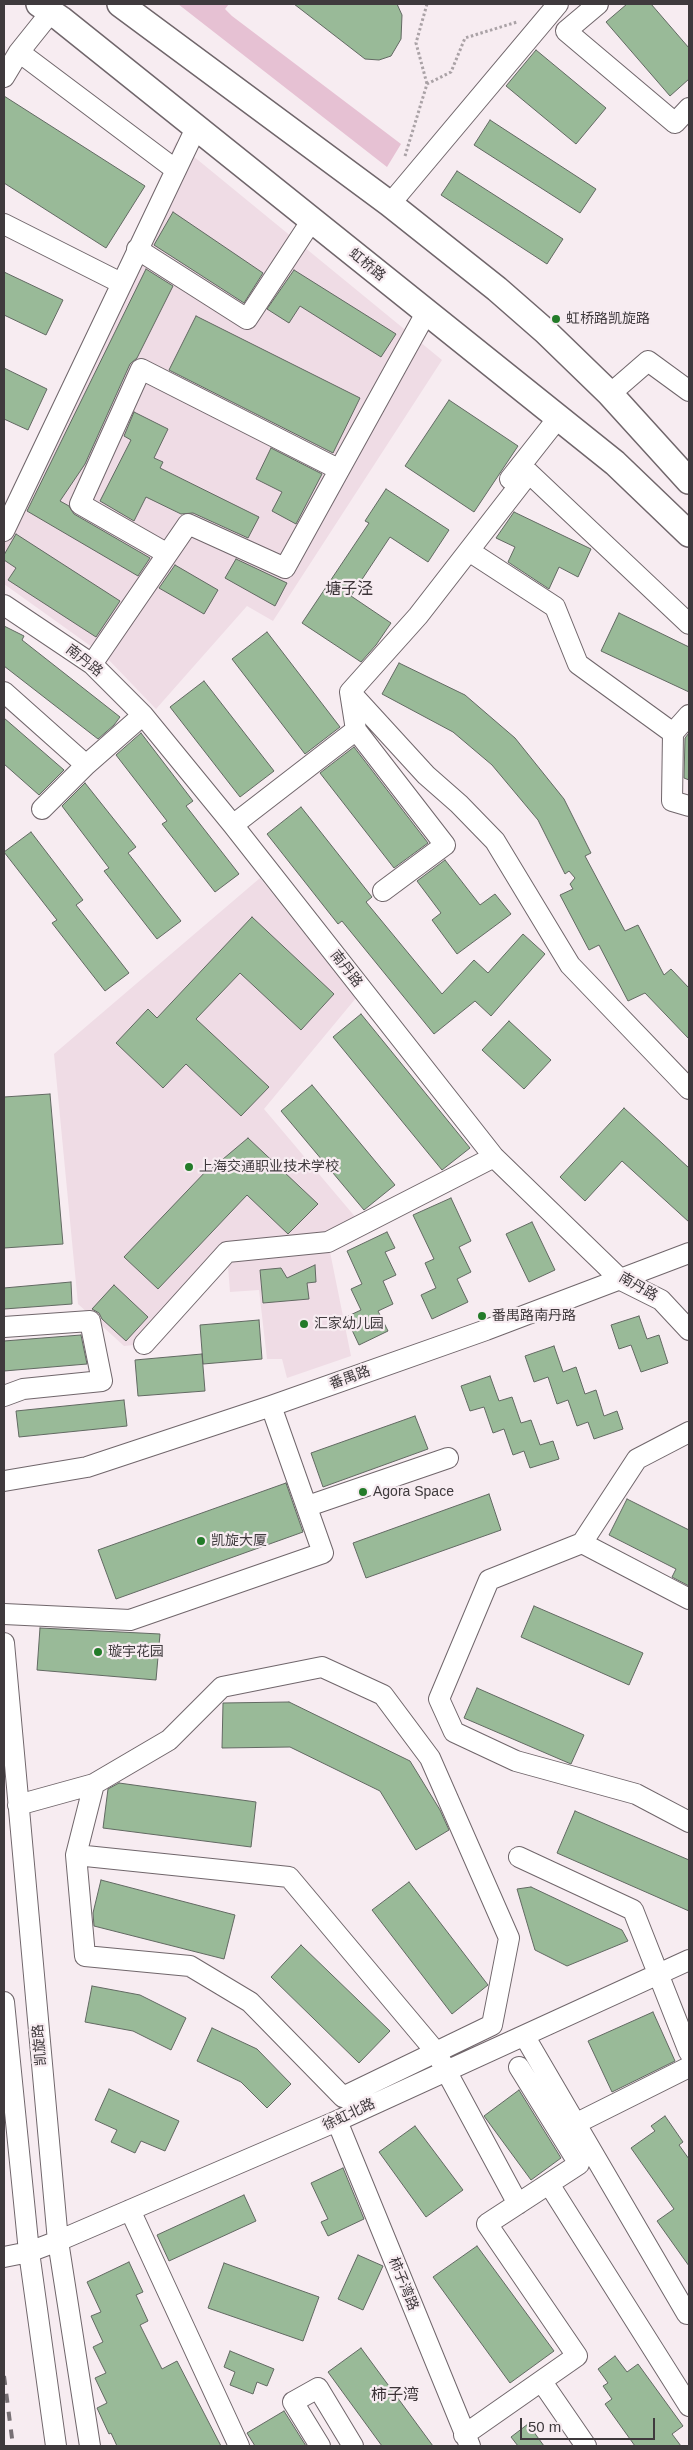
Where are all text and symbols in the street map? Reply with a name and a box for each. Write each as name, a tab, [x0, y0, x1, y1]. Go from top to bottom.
street label: 虹桥路	[345, 245, 389, 285]
place label: 虹桥路凯旋路	[566, 311, 650, 327]
marker: 虹桥路凯旋路	[550, 313, 562, 325]
district label: 塘子泾	[325, 580, 373, 600]
street label: 南丹路	[62, 641, 106, 681]
street label: 南丹路	[326, 947, 366, 991]
place label: 上海交通职业技术学校	[199, 1159, 339, 1175]
marker: 上海交通职业技术学校	[183, 1161, 195, 1173]
street label: 南丹路	[616, 1269, 660, 1305]
place label: 番禺路南丹路	[492, 1308, 576, 1324]
marker: 番禺路南丹路	[476, 1310, 488, 1322]
place label: 汇家幼儿园	[314, 1316, 384, 1332]
marker: 汇家幼儿园	[298, 1318, 310, 1330]
street label: 番禺路	[327, 1363, 373, 1393]
place label: Agora Space	[373, 1484, 454, 1500]
marker: Agora Space	[357, 1486, 369, 1498]
place label: 凯旋大厦	[211, 1533, 267, 1549]
marker: 凯旋大厦	[195, 1535, 207, 1547]
place label: 璇宇花园	[108, 1644, 164, 1660]
marker: 璇宇花园	[92, 1646, 104, 1658]
street label: 凯旋路	[30, 2023, 50, 2067]
street label: 徐虹北路	[320, 2096, 378, 2134]
street label: 柿子湾路	[385, 2255, 421, 2313]
district label: 柿子湾	[371, 2386, 419, 2406]
scale bar	[523, 2408, 658, 2440]
text: 50 m	[528, 2418, 561, 2435]

